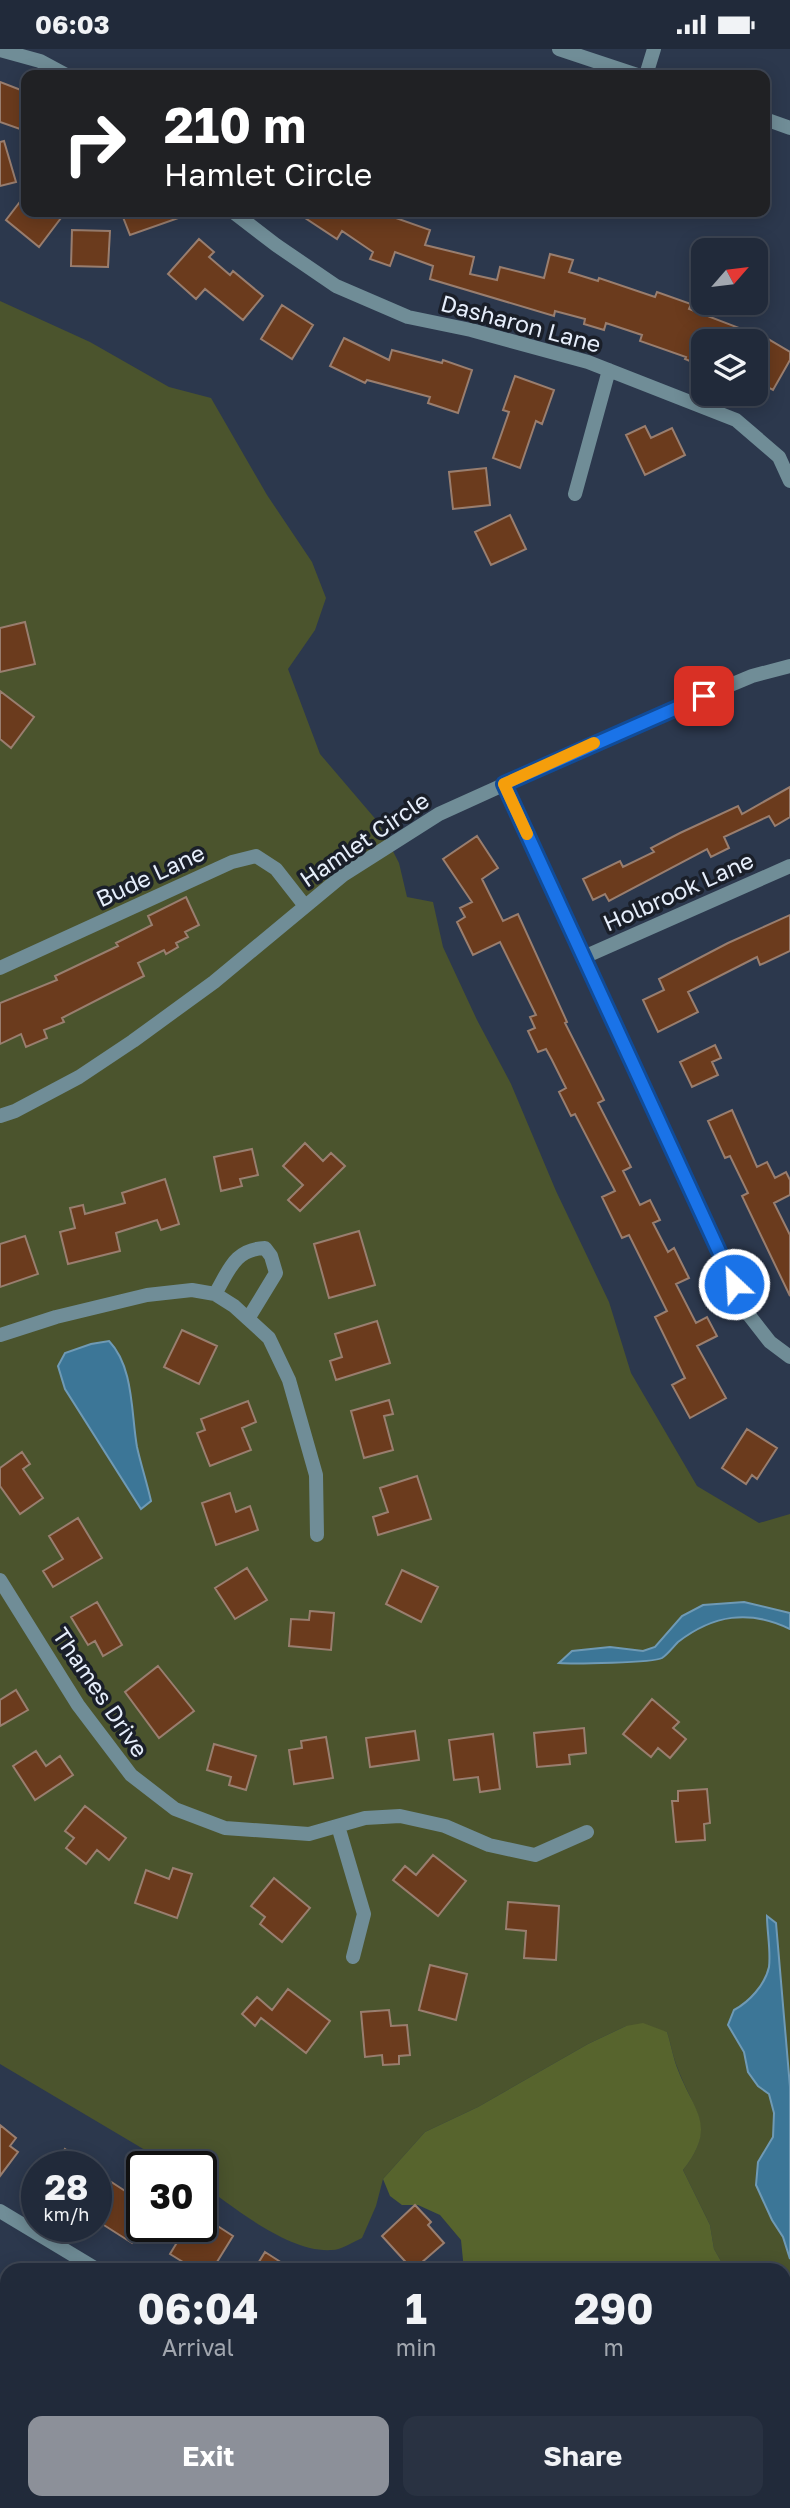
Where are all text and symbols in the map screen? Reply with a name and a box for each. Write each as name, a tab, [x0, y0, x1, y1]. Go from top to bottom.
text: 06:03	[35, 9, 110, 40]
text: 210 m	[164, 95, 306, 154]
icon: right	[49, 98, 140, 189]
text: Hamlet Circle	[164, 155, 372, 193]
north arrow	[691, 238, 768, 315]
map controls	[691, 238, 768, 406]
street label: Dasharon Lane	[438, 288, 604, 358]
button: layers	[691, 329, 768, 406]
pin	[674, 666, 734, 726]
icon: arrive	[685, 677, 723, 715]
street label: Hamlet Circle	[294, 786, 434, 892]
street label: Bude Lane	[91, 838, 209, 912]
street label: Holbrook Lane	[598, 845, 758, 937]
position arrow	[697, 1247, 771, 1321]
street label: Thames Drive	[47, 1622, 155, 1762]
speed limit sign: 30	[126, 2151, 217, 2242]
text: 28	[45, 2166, 88, 2208]
text: km/h	[44, 2203, 89, 2225]
text: 06:04	[137, 2283, 258, 2333]
text: 1	[405, 2283, 427, 2333]
text: 290	[574, 2283, 654, 2333]
text: Arrival	[162, 2333, 234, 2361]
text: min	[396, 2333, 437, 2361]
text: m	[604, 2333, 624, 2361]
button: Exit	[28, 2416, 389, 2496]
button: Share	[403, 2416, 763, 2496]

